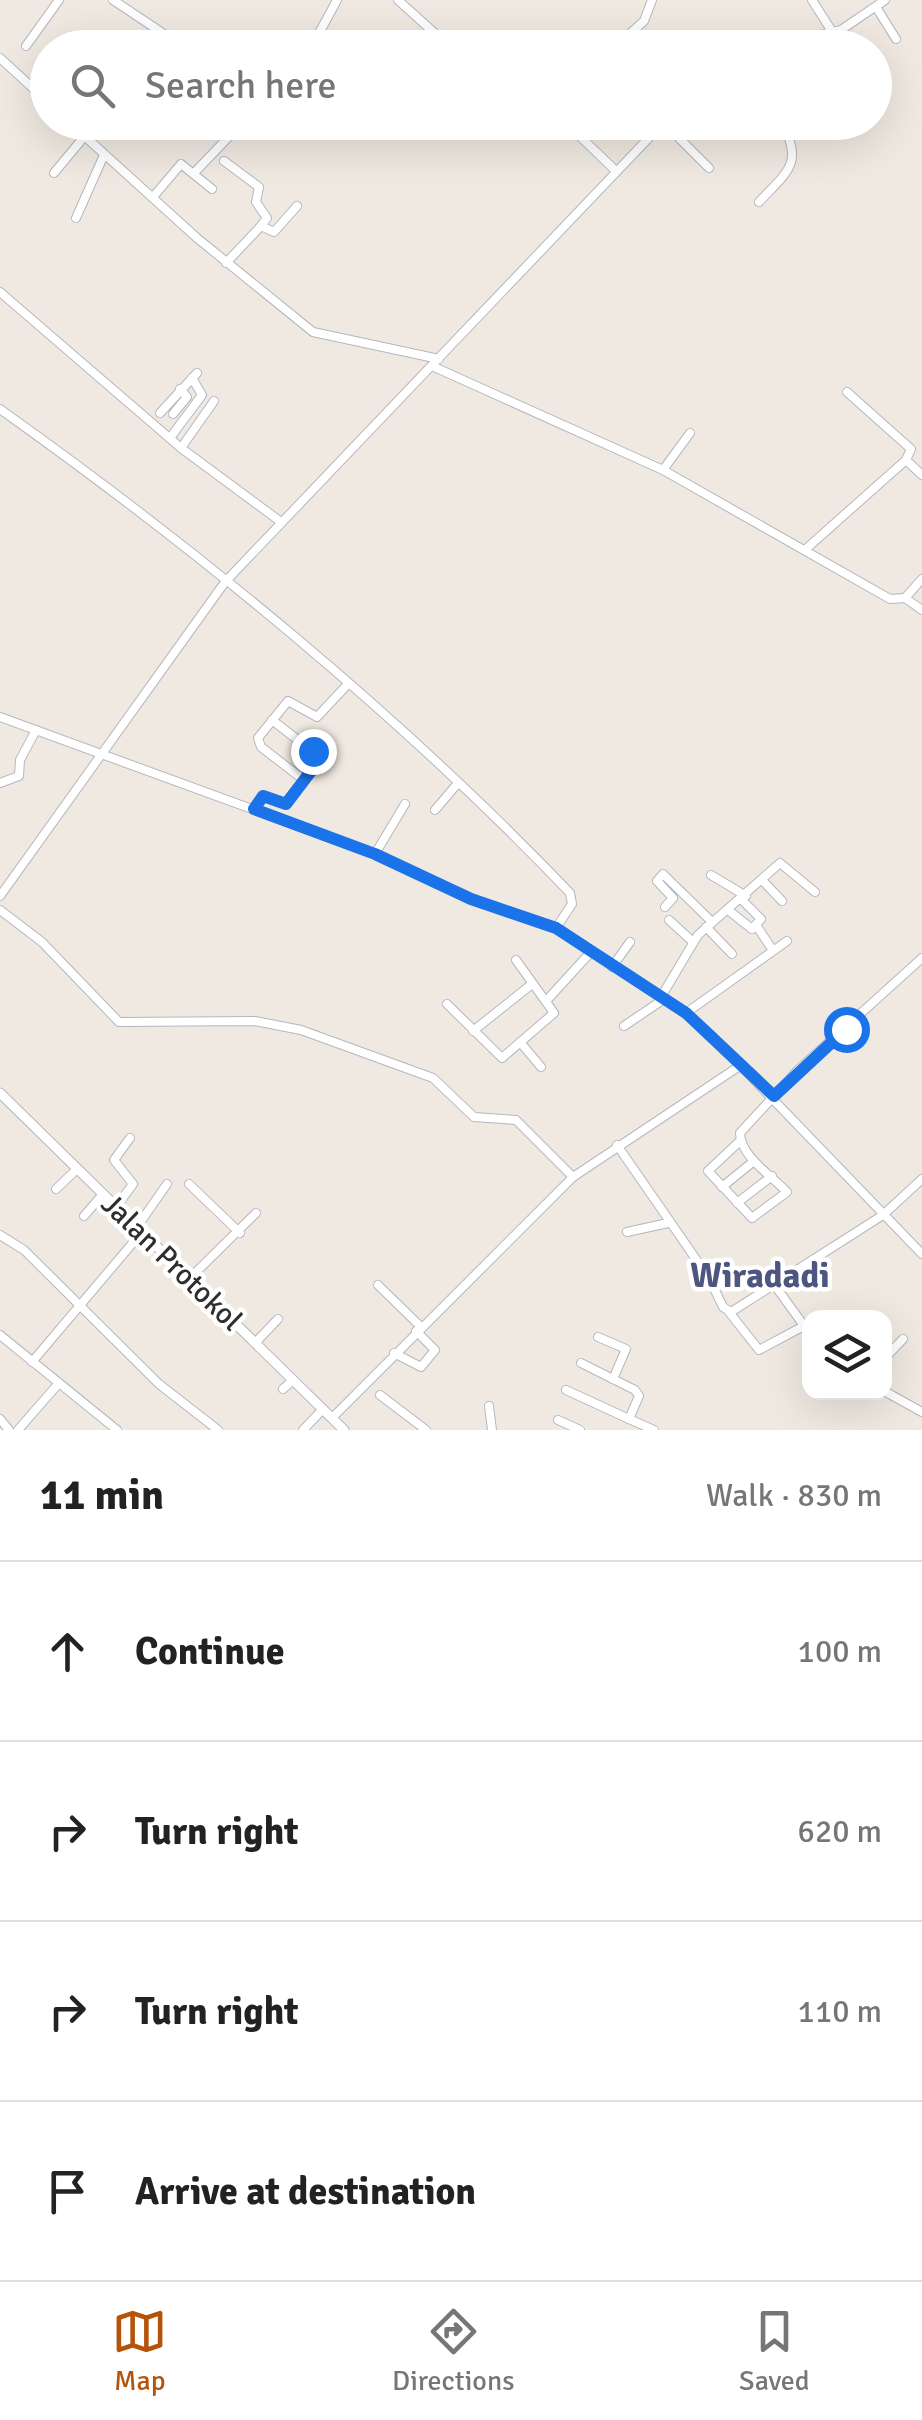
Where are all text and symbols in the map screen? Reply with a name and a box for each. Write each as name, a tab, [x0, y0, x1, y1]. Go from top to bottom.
search box	[30, 30, 892, 140]
icon: search	[65, 58, 120, 113]
text: Search here	[145, 62, 337, 109]
route end	[291, 729, 337, 775]
route start	[824, 1007, 870, 1053]
street label: Jalan Protokol	[93, 1186, 250, 1339]
district label: Wiradadi	[690, 1254, 830, 1297]
map controls	[802, 1310, 892, 1400]
button: layers	[802, 1310, 892, 1400]
text: 11 min	[40, 1470, 164, 1521]
text: Walk · 830 m	[706, 1476, 882, 1515]
icon: ahead	[40, 1624, 95, 1679]
text: Continue	[135, 1628, 285, 1675]
text: 100 m	[798, 1632, 882, 1671]
icon: right	[40, 1804, 95, 1859]
text: Turn right	[135, 1808, 299, 1855]
text: 620 m	[798, 1812, 882, 1851]
icon: right	[40, 1984, 95, 2039]
text: Turn right	[135, 1988, 299, 2035]
text: 110 m	[798, 1992, 882, 2031]
icon: arrive	[40, 2164, 95, 2219]
text: Arrive at destination	[135, 2168, 476, 2215]
tab: Map	[112, 2304, 167, 2398]
tab: Directions	[392, 2304, 514, 2398]
tab: Saved	[739, 2304, 810, 2398]

